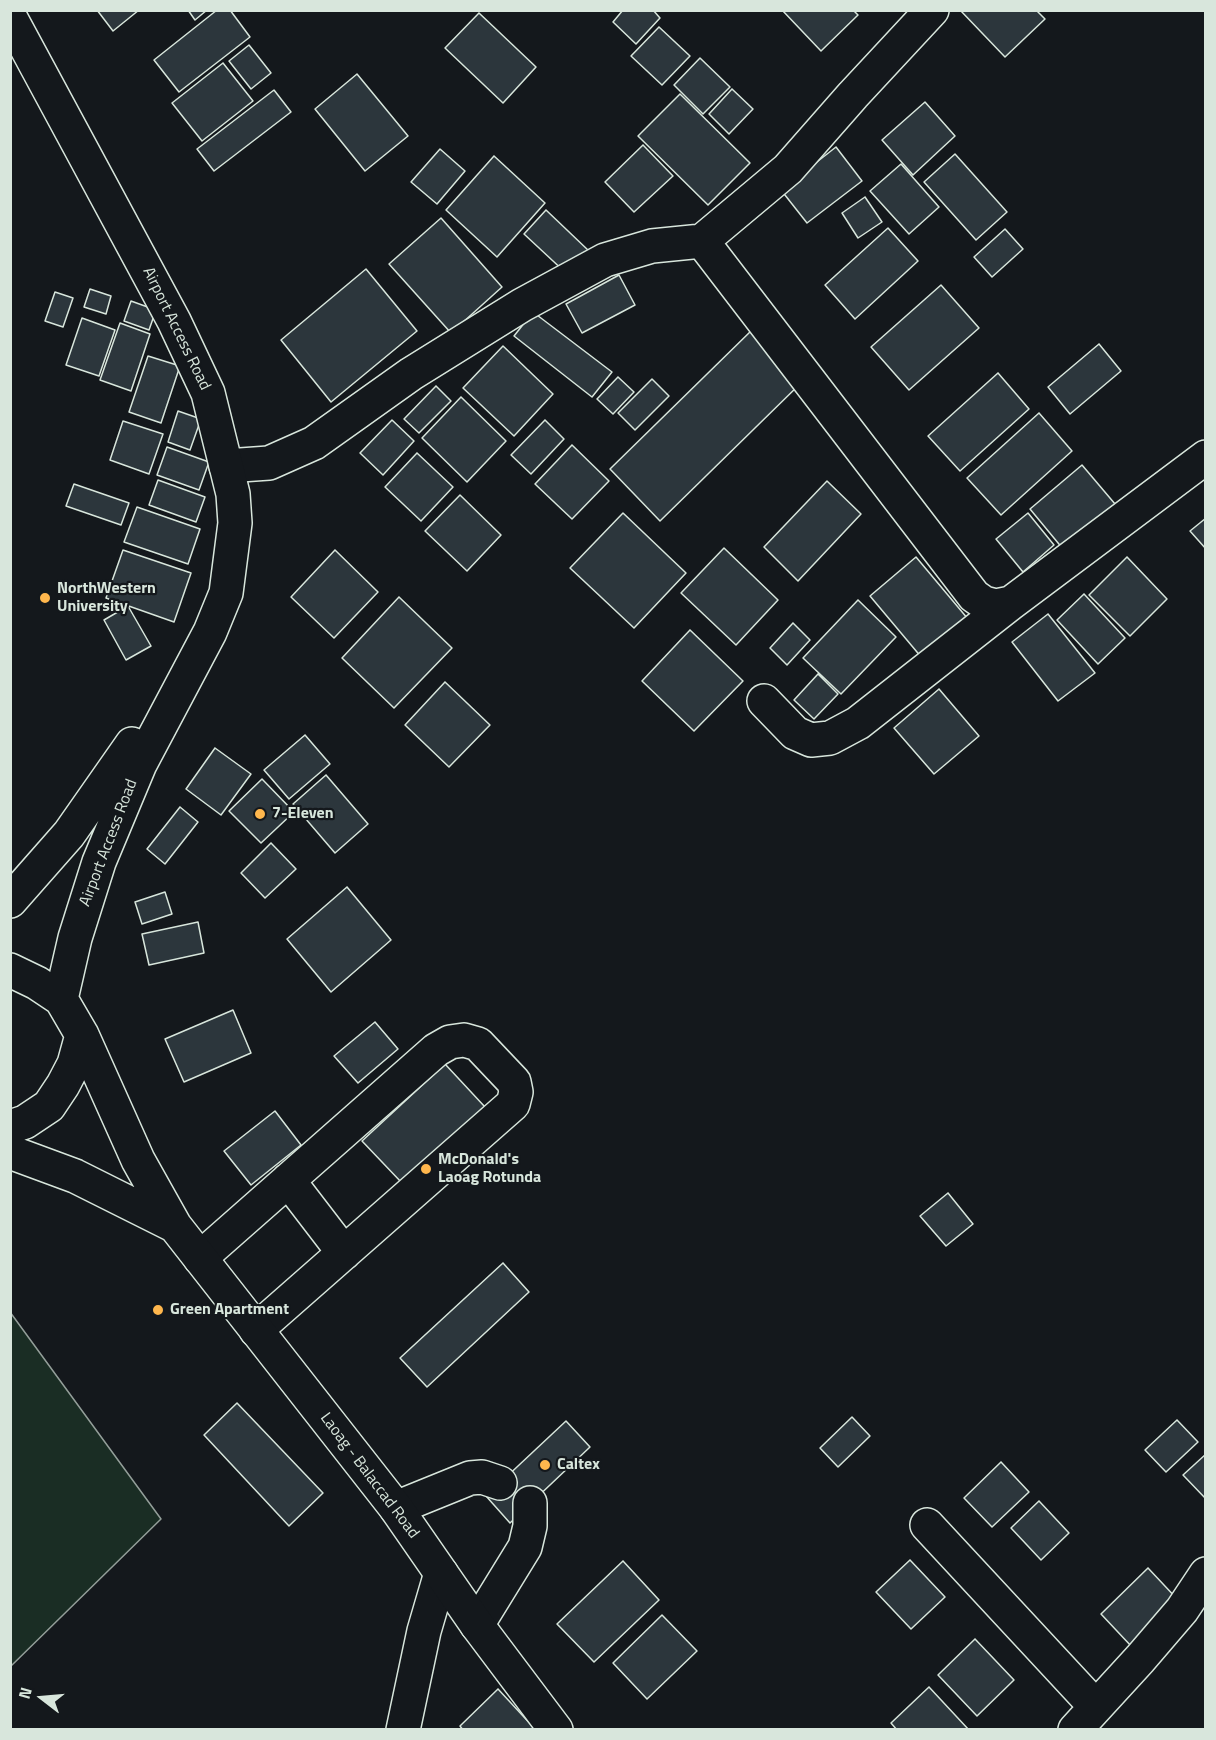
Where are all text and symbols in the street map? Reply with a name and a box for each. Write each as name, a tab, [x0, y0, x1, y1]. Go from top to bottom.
street label: Airport Access Road	[138, 264, 214, 394]
place label: NorthWestern University	[57, 579, 156, 617]
marker: NorthWestern University	[38, 591, 52, 605]
street label: Airport Access Road	[76, 777, 142, 909]
place label: 7-Eleven	[272, 804, 334, 824]
marker: 7-Eleven	[253, 807, 267, 821]
place label: McDonald's Laoag Rotunda	[438, 1150, 541, 1188]
marker: McDonald's Laoag Rotunda	[419, 1162, 433, 1176]
place label: Green Apartment	[170, 1300, 289, 1320]
marker: Green Apartment	[151, 1303, 165, 1317]
street label: Laoag - Balaccad Road	[315, 1409, 423, 1543]
place label: Caltex	[557, 1455, 600, 1475]
marker: Caltex	[538, 1458, 552, 1472]
north arrow	[12, 1668, 72, 1728]
text: N	[12, 1684, 38, 1702]

